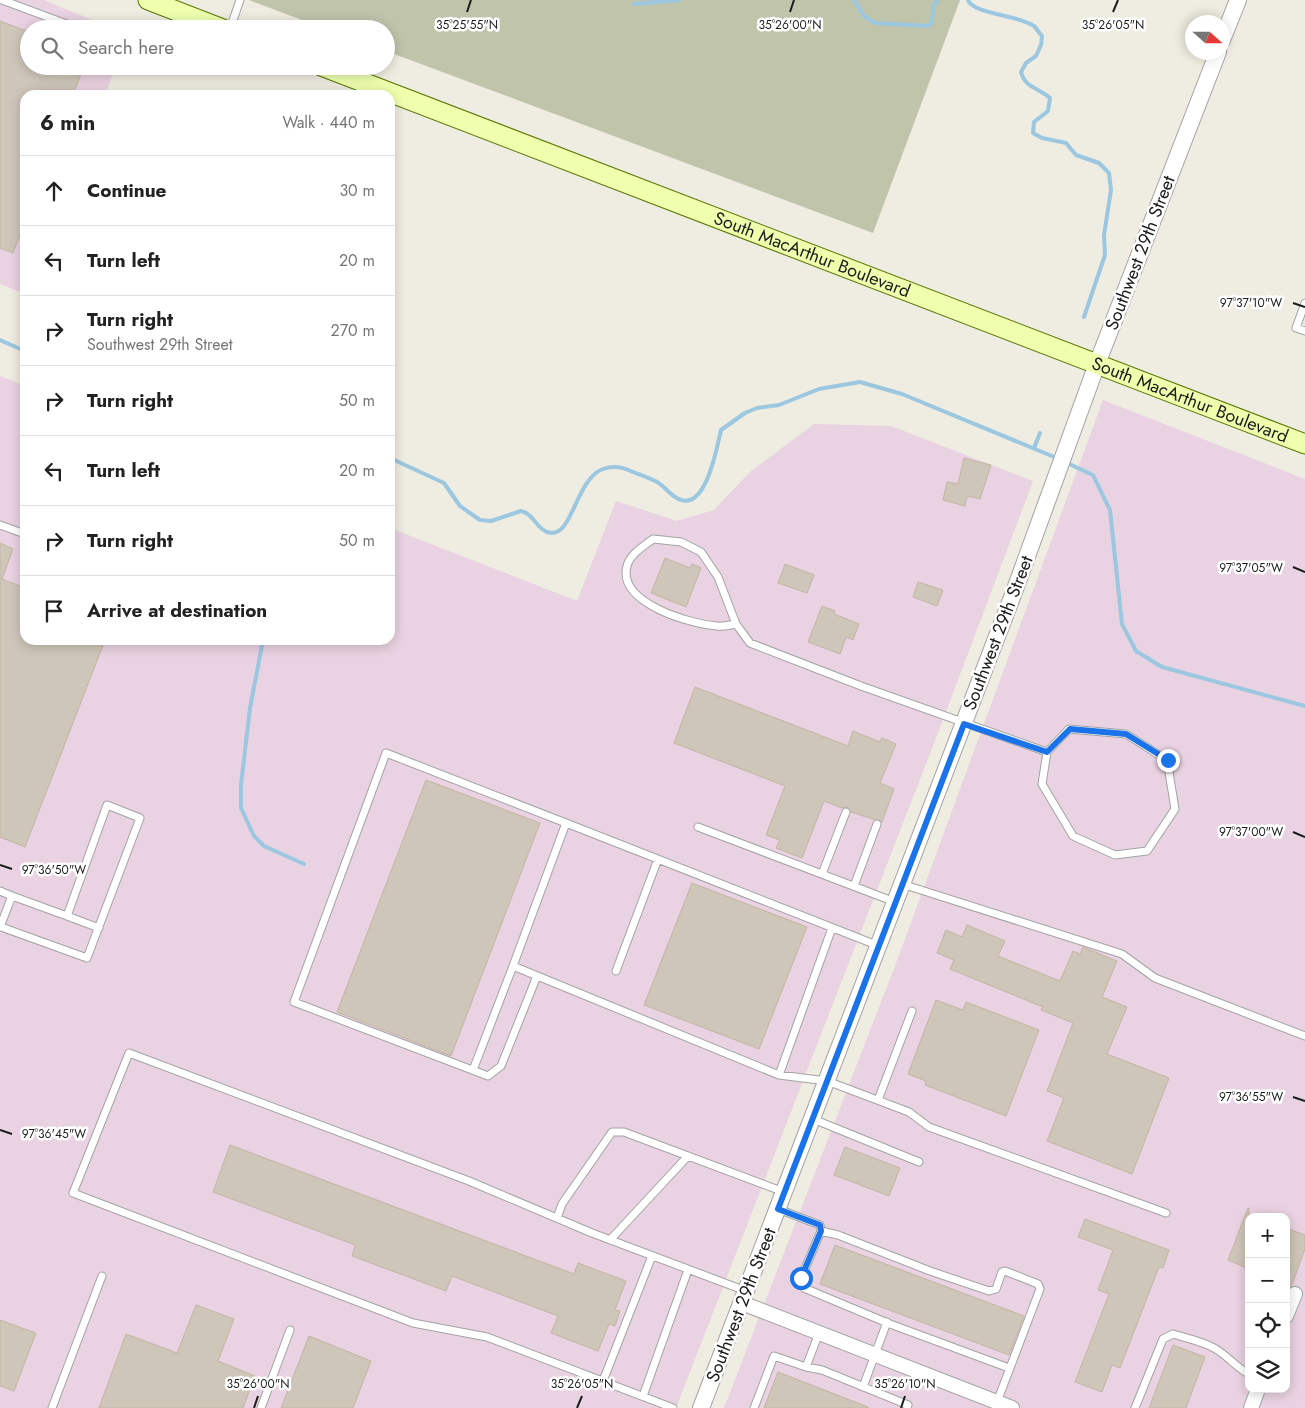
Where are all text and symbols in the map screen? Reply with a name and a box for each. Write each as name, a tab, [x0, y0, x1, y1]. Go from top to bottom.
north arrow	[1185, 15, 1230, 60]
text: 35°25'55"N	[436, 16, 498, 34]
text: 35°26'00"N	[758, 16, 822, 34]
text: 35°26'05"N	[1082, 16, 1144, 34]
search box	[20, 20, 395, 75]
icon: search	[38, 34, 66, 62]
text: Search here	[78, 34, 174, 61]
text: 6 min	[40, 108, 95, 138]
text: Walk · 440 m	[282, 111, 375, 134]
street label: Southwest 29th Street	[1099, 171, 1182, 334]
icon: ahead	[40, 177, 68, 205]
text: Continue	[87, 177, 166, 204]
text: 30 m	[339, 179, 375, 202]
street label: South MacArthur Boulevard	[710, 205, 914, 304]
icon: left	[40, 247, 68, 275]
text: Turn left	[87, 247, 160, 274]
text: 20 m	[339, 249, 375, 272]
text: 97°37'10"W	[1220, 294, 1282, 312]
text: Turn right	[87, 306, 173, 333]
icon: right	[40, 317, 68, 345]
text: 270 m	[331, 319, 375, 342]
text: Southwest 29th Street	[87, 333, 233, 356]
street label: South MacArthur Boulevard	[1088, 350, 1292, 449]
icon: right	[40, 387, 68, 415]
text: Turn right	[87, 387, 173, 414]
text: 50 m	[339, 389, 375, 412]
icon: left	[40, 457, 68, 485]
text: Turn left	[87, 457, 160, 484]
text: 20 m	[339, 459, 375, 482]
icon: right	[40, 527, 68, 555]
text: Turn right	[87, 527, 173, 554]
text: 50 m	[339, 529, 375, 552]
street label: Southwest 29th Street	[957, 551, 1040, 714]
text: 97°37'05"W	[1219, 559, 1283, 577]
icon: arrive	[40, 597, 68, 625]
text: Arrive at destination	[87, 597, 267, 624]
route end	[1157, 749, 1180, 772]
text: 97°37'00"W	[1219, 823, 1283, 841]
text: 97°36'50"W	[22, 861, 86, 879]
text: 97°36'55"W	[1219, 1088, 1283, 1106]
text: 97°36'45"W	[22, 1125, 86, 1143]
map controls	[1245, 1213, 1290, 1393]
button: +	[1245, 1213, 1290, 1258]
street label: Southwest 29th Street	[700, 1223, 783, 1386]
button: −	[1245, 1258, 1290, 1303]
route start	[790, 1267, 813, 1290]
button: locate	[1245, 1303, 1290, 1348]
button: layers	[1245, 1348, 1290, 1393]
text: 35°26'00"N	[226, 1375, 290, 1393]
text: 35°26'05"N	[551, 1375, 613, 1393]
text: 35°26'10"N	[874, 1375, 936, 1393]

